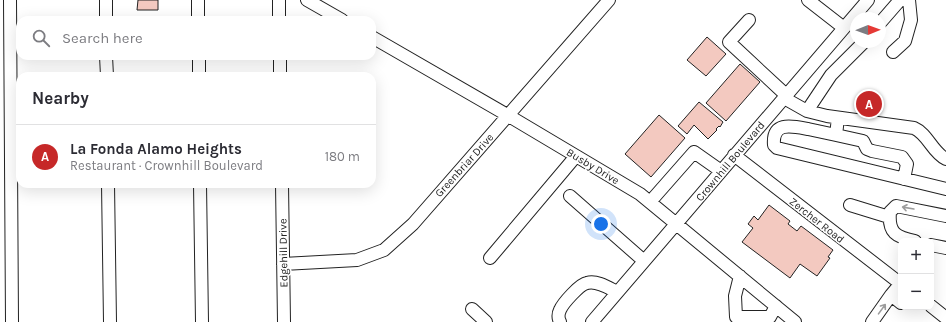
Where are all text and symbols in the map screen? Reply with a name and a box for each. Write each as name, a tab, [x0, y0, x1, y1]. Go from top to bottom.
north arrow	[850, 12, 886, 48]
search box	[16, 16, 376, 60]
icon: search	[30, 27, 52, 49]
text: Search here	[62, 29, 143, 47]
text: Nearby	[32, 88, 89, 108]
pin: A	[856, 89, 882, 119]
street label: Crownhill Boulevard	[693, 119, 768, 204]
street label: Greenbriar Drive	[432, 131, 497, 200]
text: La Fonda Alamo Heights	[70, 140, 242, 158]
street label: Busby Drive	[564, 146, 622, 187]
text: A	[41, 149, 49, 164]
text: 180 m	[325, 149, 360, 164]
text: Restaurant · Crownhill Boulevard	[70, 158, 263, 173]
street label: Zercher Road	[787, 195, 847, 246]
one-way arrow	[902, 204, 915, 212]
your location	[591, 214, 611, 234]
street label: Edgehill Drive	[276, 218, 291, 288]
map controls	[898, 238, 934, 310]
button: +	[898, 238, 934, 274]
button: −	[898, 274, 934, 310]
one-way arrow	[877, 303, 886, 314]

